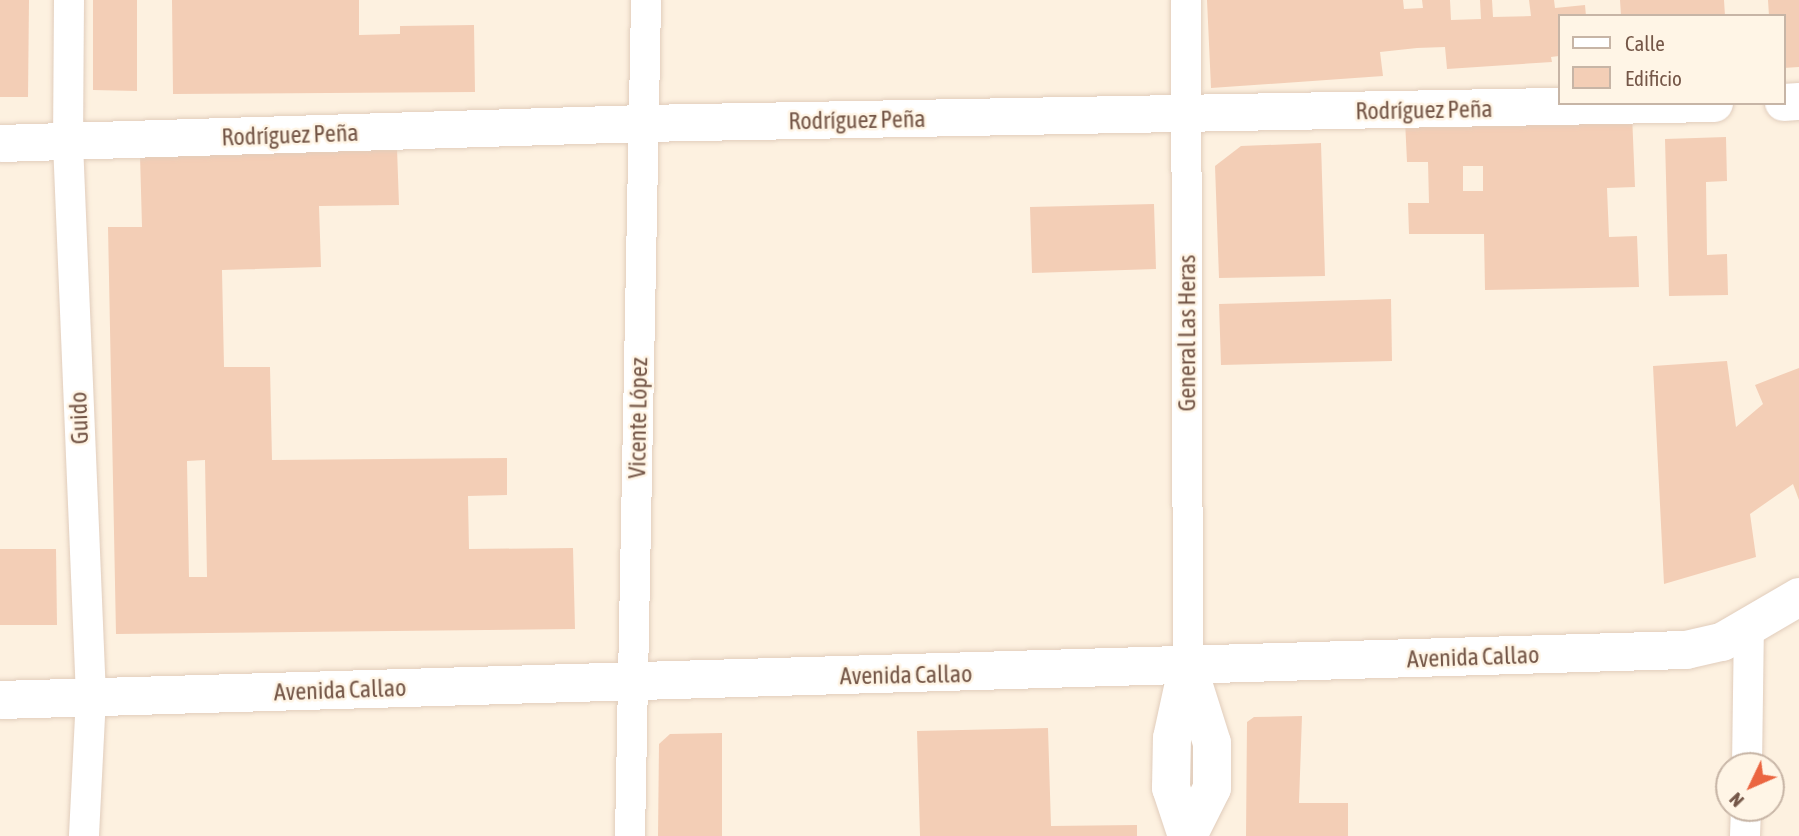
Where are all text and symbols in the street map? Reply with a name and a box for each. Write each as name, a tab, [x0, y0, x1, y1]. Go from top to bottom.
legend	[1558, 14, 1785, 105]
text: Calle	[1625, 31, 1665, 55]
text: Edificio	[1625, 66, 1682, 90]
street label: Rodríguez Peña	[1355, 94, 1493, 126]
street label: Rodríguez Peña	[788, 104, 926, 136]
street label: Rodríguez Peña	[221, 118, 359, 152]
street label: General Las Heras	[1173, 255, 1201, 411]
street label: Vicente López	[623, 357, 653, 479]
street label: Guido	[64, 391, 94, 445]
street label: Avenida Callao	[1406, 640, 1540, 674]
street label: Avenida Callao	[840, 659, 972, 691]
street label: Avenida Callao	[273, 673, 407, 707]
north arrow	[1715, 752, 1785, 822]
text: N	[1725, 789, 1748, 812]

